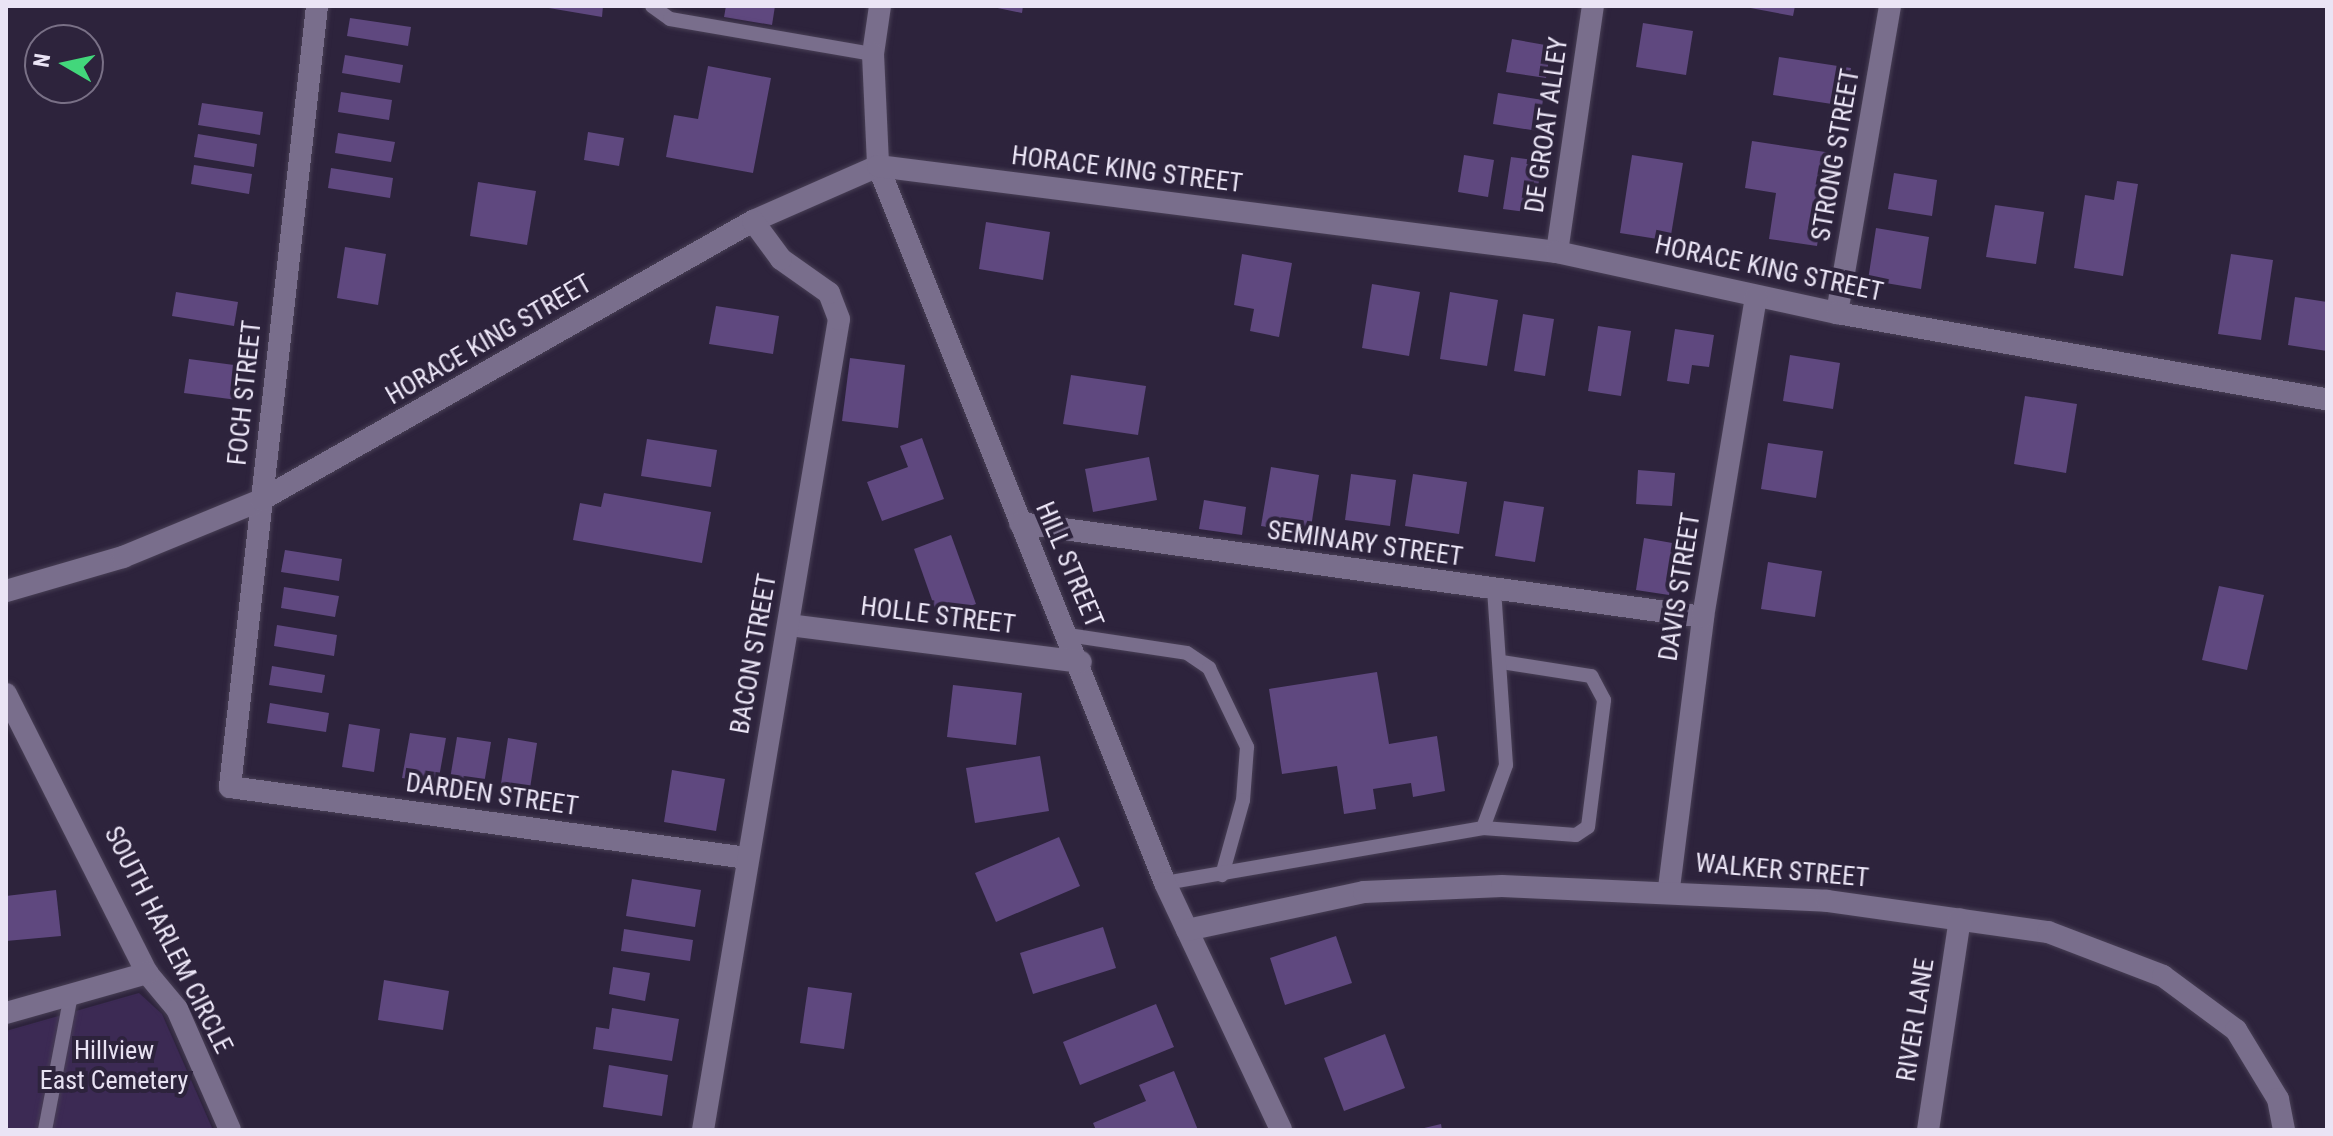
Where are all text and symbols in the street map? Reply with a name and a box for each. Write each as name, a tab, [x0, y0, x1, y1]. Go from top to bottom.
north arrow	[24, 24, 104, 104]
street label: DE GROAT ALLEY	[1519, 35, 1575, 215]
text: N	[28, 52, 55, 69]
street label: STRONG STREET	[1806, 66, 1866, 244]
street label: HORACE KING STREET	[1010, 140, 1244, 200]
street label: HORACE KING STREET	[1652, 230, 1886, 308]
street label: HORACE KING STREET	[380, 268, 598, 412]
street label: FOCH STREET	[222, 319, 268, 467]
street label: HILL STREET	[1029, 497, 1109, 633]
street label: DAVIS STREET	[1653, 511, 1707, 663]
street label: SEMINARY STREET	[1265, 515, 1465, 573]
street label: BACON STREET	[725, 572, 783, 736]
street label: HOLLE STREET	[859, 591, 1017, 641]
street label: DARDEN STREET	[404, 767, 580, 823]
street label: SOUTH HARLEM CIRCLE	[97, 821, 239, 1059]
street label: WALKER STREET	[1694, 848, 1870, 894]
street label: RIVER LANE	[1891, 956, 1941, 1084]
park label: Hillview East Cemetery	[40, 1035, 188, 1096]

